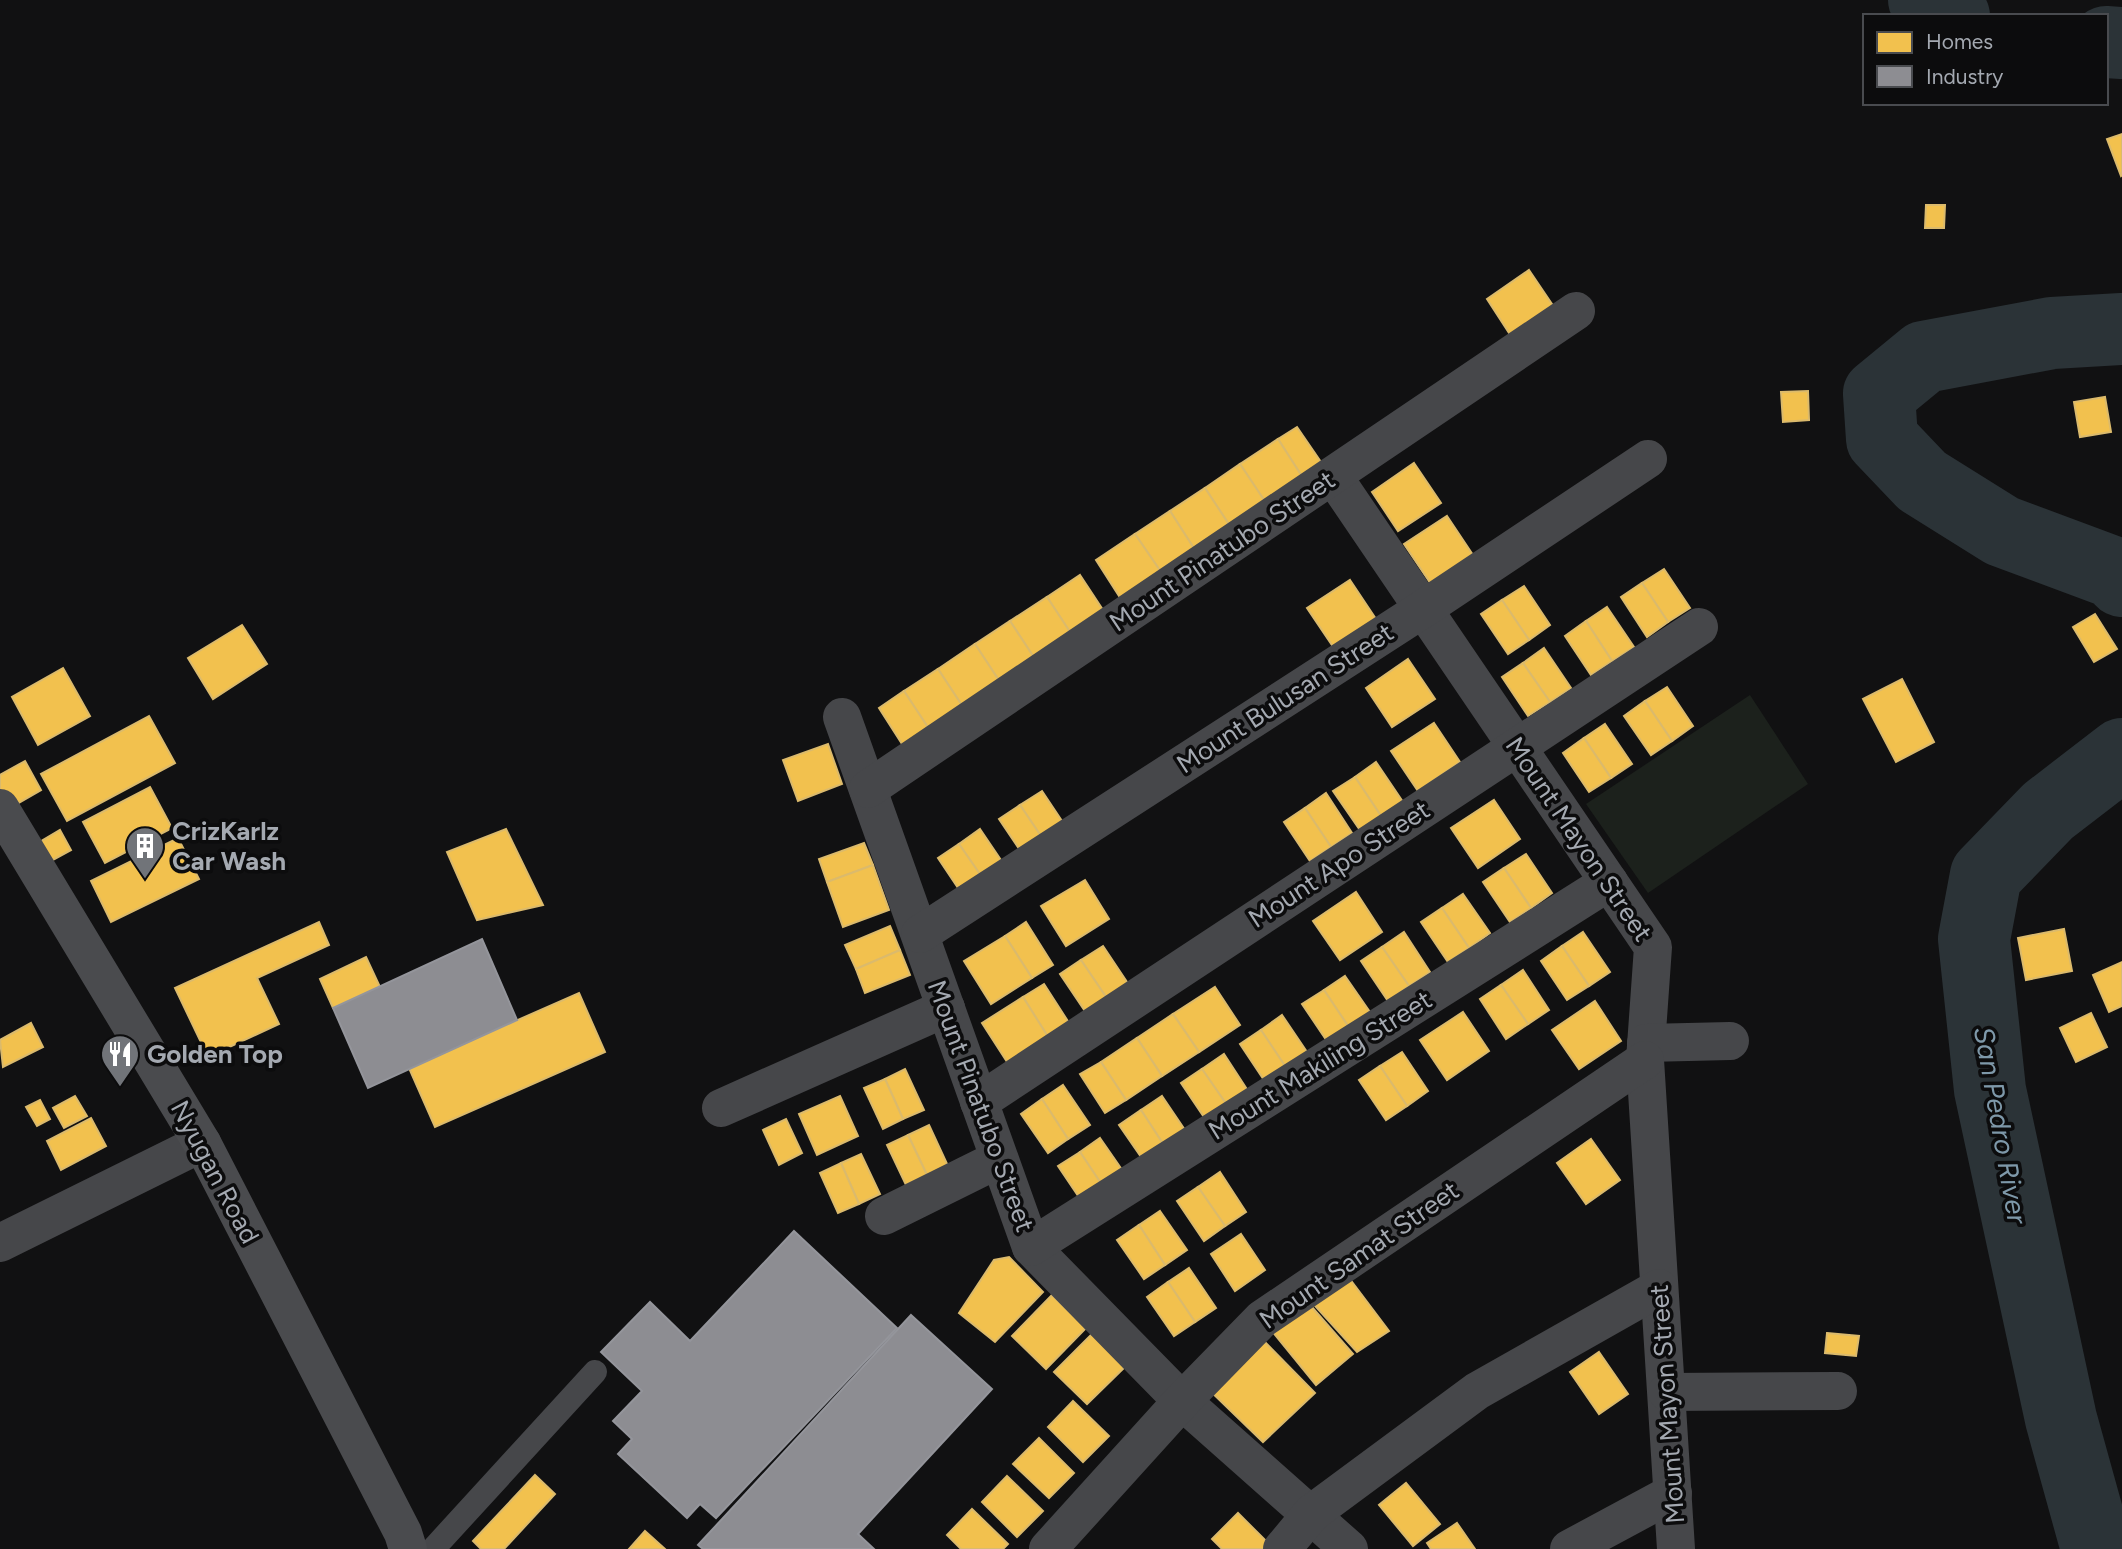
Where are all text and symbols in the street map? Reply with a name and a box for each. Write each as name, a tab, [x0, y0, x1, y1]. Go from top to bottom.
legend	[1863, 14, 2108, 105]
text: Homes	[1926, 29, 1993, 54]
text: Industry	[1926, 64, 2003, 89]
street label: Mount Pinatubo Street	[1103, 464, 1341, 638]
street label: Mount Bulusan Street	[1171, 616, 1400, 780]
street label: Mount Mayon Street	[1499, 731, 1659, 947]
street label: Mount Apo Street	[1242, 793, 1436, 935]
place label: CrizKarlz Car Wash	[172, 815, 286, 877]
building icon: CrizKarlz Car Wash	[124, 825, 166, 880]
street label: Mount Pinatubo Street	[921, 976, 1041, 1236]
street label: Mount Makiling Street	[1203, 983, 1438, 1147]
water label: San Pedro River	[1967, 1024, 2035, 1228]
restaurant icon: Golden Top	[99, 1033, 141, 1088]
place label: Golden Top	[147, 1038, 283, 1070]
street label: Nyugan Road	[164, 1095, 266, 1249]
street label: Mount Samat Street	[1253, 1174, 1465, 1336]
street label: Mount Mayon Street	[1643, 1283, 1691, 1525]

